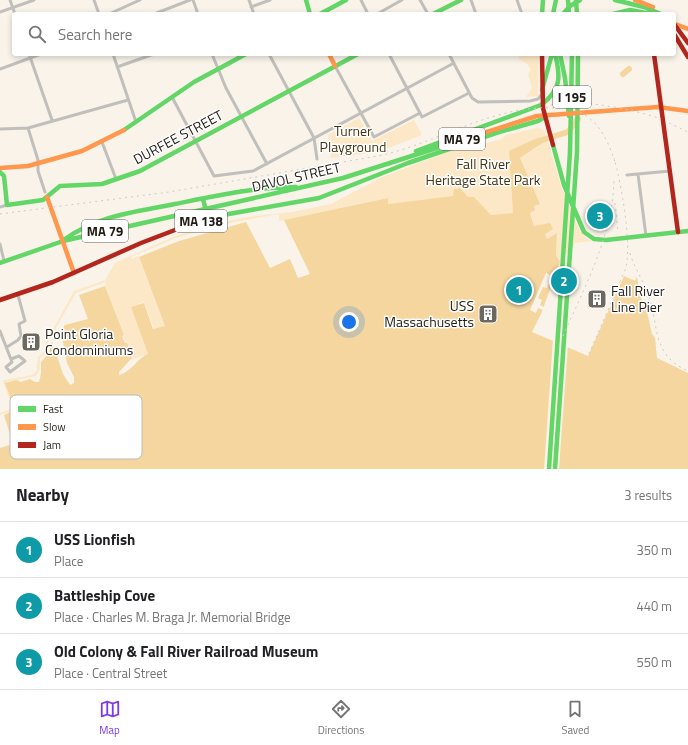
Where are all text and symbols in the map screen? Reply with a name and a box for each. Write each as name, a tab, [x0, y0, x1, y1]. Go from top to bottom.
search box	[12, 12, 676, 56]
icon: search	[26, 23, 48, 45]
text: Search here	[58, 23, 132, 46]
road number: I 195	[553, 86, 591, 108]
street label: DURFEE STREET	[129, 104, 227, 169]
park label: Turner Playground	[320, 120, 386, 157]
road number: MA 79	[439, 128, 485, 150]
park label: Fall River Heritage State Park	[426, 153, 541, 190]
street label: DAVOL STREET	[250, 156, 343, 197]
pin: 3	[587, 201, 613, 231]
road number: MA 138	[175, 210, 227, 232]
road number: MA 79	[82, 220, 128, 242]
pin: 2	[551, 266, 577, 296]
pin: 1	[506, 275, 532, 305]
place label: Fall River Line Pier	[611, 280, 665, 317]
building icon: Fall River Line Pier	[586, 288, 608, 310]
place label: USS Massachusetts	[384, 295, 474, 332]
building icon: USS Massachusetts	[477, 303, 499, 325]
your location	[339, 312, 359, 332]
place label: Point Gloria Condominiums	[45, 323, 133, 360]
building icon: Point Gloria Condominiums	[20, 331, 42, 353]
legend	[10, 395, 142, 459]
text: Fast	[43, 401, 63, 417]
text: Slow	[43, 419, 66, 435]
text: Jam	[43, 437, 61, 453]
text: Nearby	[16, 482, 69, 508]
text: 3 results	[624, 485, 672, 505]
text: USS Lionfish	[54, 528, 135, 551]
text: 1	[25, 540, 33, 560]
text: 350 m	[636, 540, 672, 560]
text: Place	[54, 551, 83, 571]
text: Battleship Cove	[54, 584, 155, 607]
text: 2	[25, 596, 33, 616]
text: 440 m	[636, 596, 672, 616]
text: Place · Charles M. Braga Jr. Memorial Bridge	[54, 607, 291, 627]
text: Old Colony & Fall River Railroad Museum	[54, 640, 318, 663]
text: 3	[25, 652, 33, 672]
text: 550 m	[636, 652, 672, 672]
text: Place · Central Street	[54, 663, 167, 683]
tab: Map	[99, 698, 121, 738]
tab: Directions	[318, 698, 364, 738]
tab: Saved	[561, 698, 589, 738]

